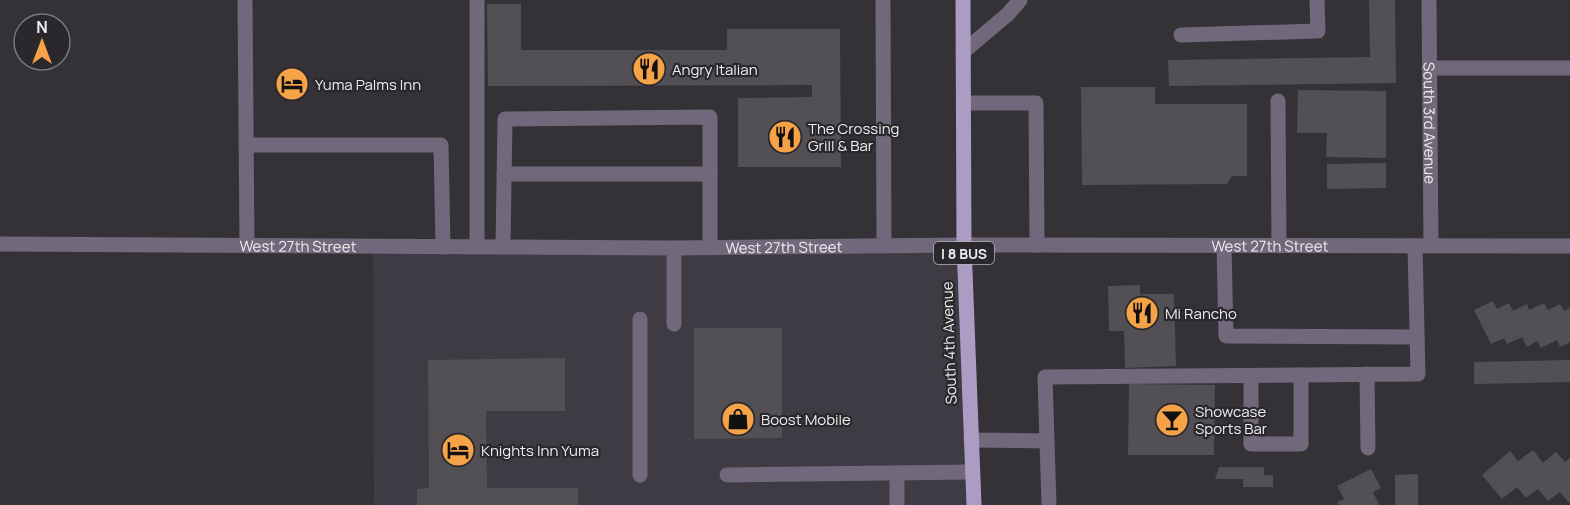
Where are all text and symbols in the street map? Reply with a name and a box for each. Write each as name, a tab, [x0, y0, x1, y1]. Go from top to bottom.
north arrow	[12, 12, 72, 72]
text: N	[36, 16, 48, 38]
restaurant icon: Angry Italian	[631, 51, 667, 87]
place label: Angry Italian	[672, 59, 758, 80]
street label: South 3rd Avenue	[1419, 62, 1441, 184]
hotel icon: Yuma Palms Inn	[274, 66, 310, 102]
place label: Yuma Palms Inn	[315, 74, 421, 95]
place label: The Crossing Grill & Bar	[808, 118, 899, 156]
restaurant icon: The Crossing Grill & Bar	[767, 119, 803, 155]
street label: West 27th Street	[239, 235, 357, 257]
street label: West 27th Street	[1211, 235, 1328, 256]
street label: West 27th Street	[725, 236, 843, 258]
road number: I 8 BUS	[934, 242, 994, 264]
street label: South 4th Avenue	[936, 281, 962, 405]
restaurant icon: Mi Rancho	[1124, 295, 1160, 331]
place label: Mi Rancho	[1165, 303, 1237, 324]
shop icon: Boost Mobile	[720, 401, 756, 437]
place label: Showcase Sports Bar	[1195, 401, 1268, 439]
bar icon: Showcase Sports Bar	[1154, 402, 1190, 438]
place label: Boost Mobile	[761, 409, 851, 430]
hotel icon: Knights Inn Yuma	[440, 432, 476, 468]
place label: Knights Inn Yuma	[481, 440, 599, 461]

